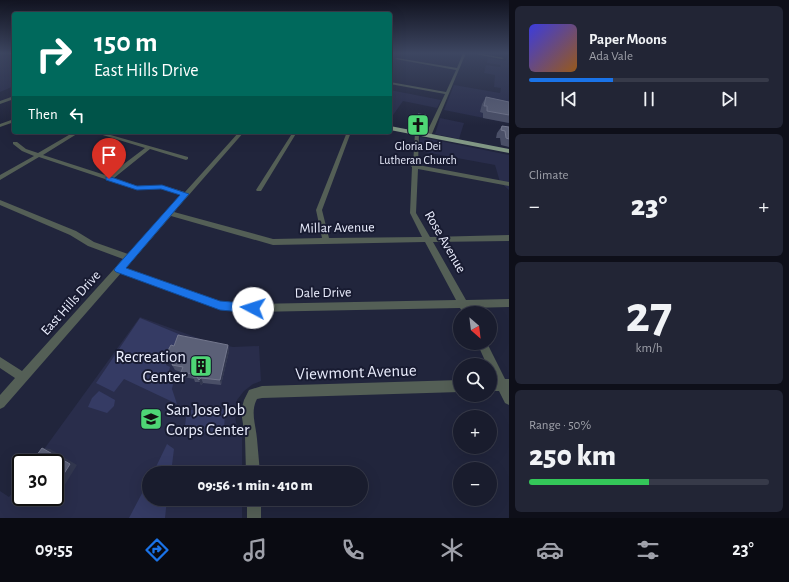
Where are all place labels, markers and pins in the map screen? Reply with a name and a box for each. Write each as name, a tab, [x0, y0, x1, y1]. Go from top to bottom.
church icon: Gloria Dei Lutheran Church	[405, 112, 431, 138]
pin	[92, 138, 126, 179]
place label: Gloria Dei Lutheran Church	[379, 140, 457, 166]
place label: Recreation Center	[115, 348, 187, 385]
building icon: Recreation Center	[188, 353, 214, 379]
place label: San Jose Job Corps Center	[166, 401, 250, 438]
school or university icon: San Jose Job Corps Center	[138, 406, 164, 432]

